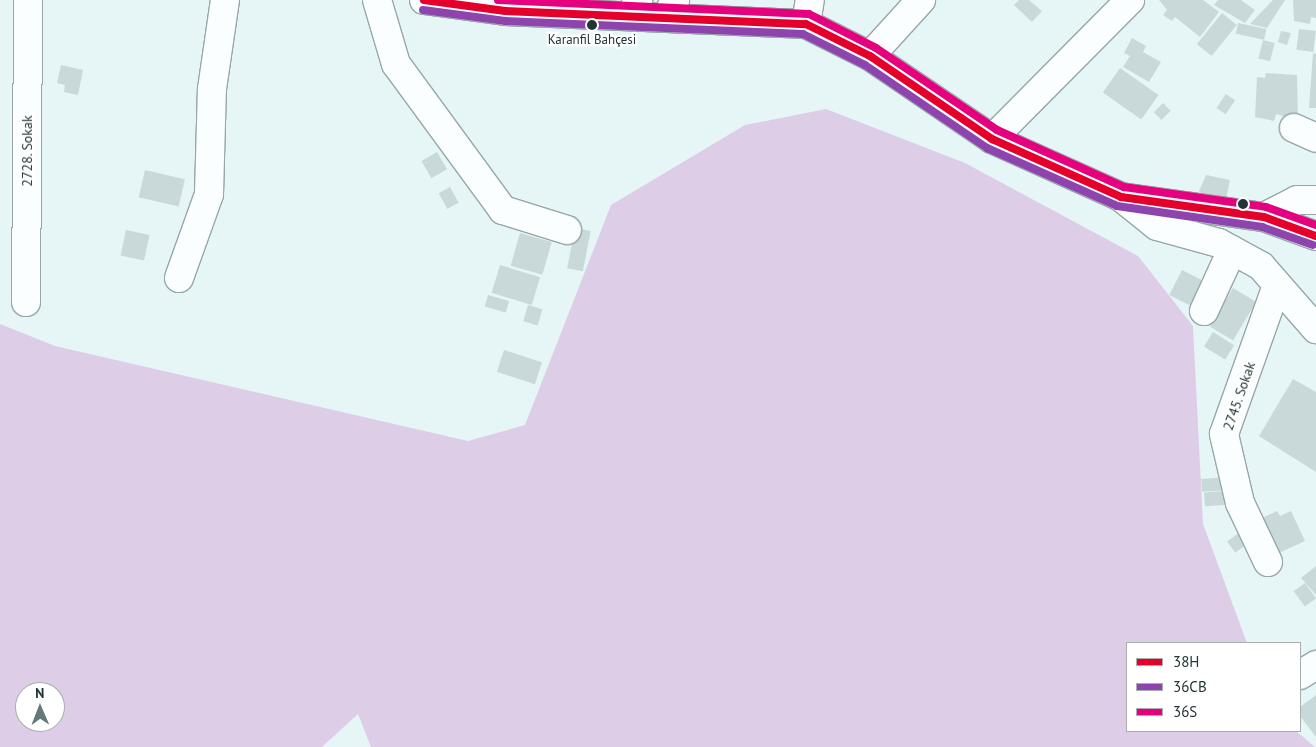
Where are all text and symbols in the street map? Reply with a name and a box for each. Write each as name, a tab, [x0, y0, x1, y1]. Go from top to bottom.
marker: Karanfil Bahçesi	[587, 20, 597, 30]
place label: Karanfil Bahçesi	[548, 32, 636, 48]
street label: 2728. Sokak	[19, 115, 35, 187]
unlabelled marker	[1238, 199, 1248, 209]
street label: 2745. Sokak	[1219, 359, 1259, 433]
legend	[1126, 642, 1301, 732]
text: 38H	[1173, 652, 1199, 671]
text: 36CB	[1173, 677, 1207, 696]
north arrow	[15, 682, 65, 732]
text: N	[35, 684, 45, 702]
text: 36S	[1173, 702, 1197, 721]

